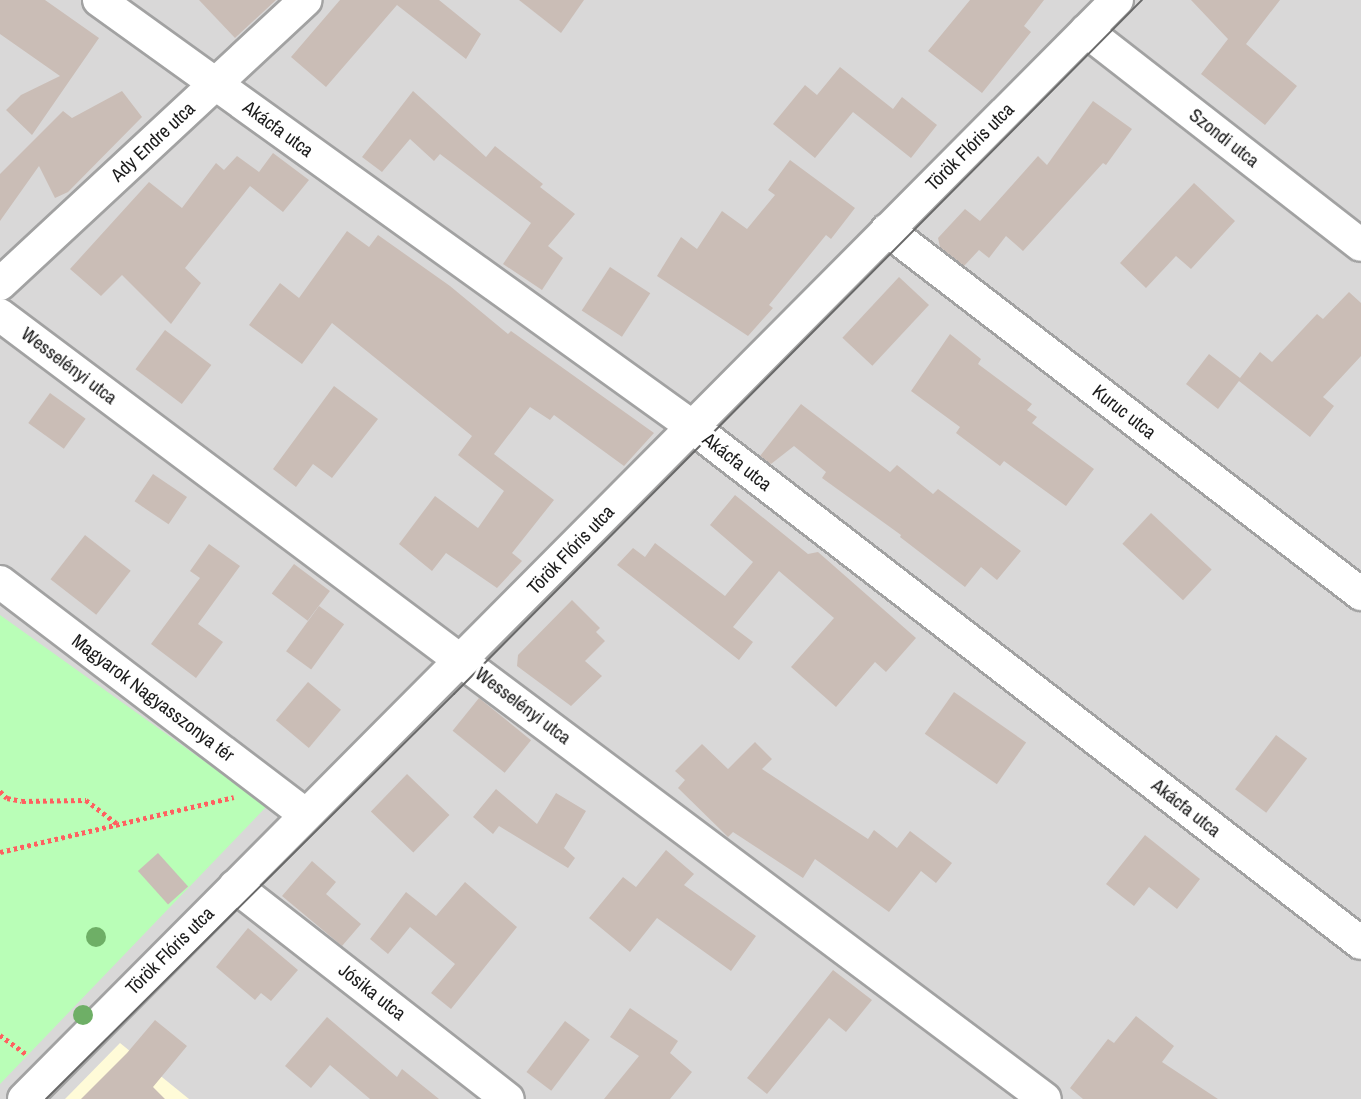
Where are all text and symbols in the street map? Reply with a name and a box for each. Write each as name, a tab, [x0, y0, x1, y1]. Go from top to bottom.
street label: Akácfa utca	[238, 96, 318, 162]
street label: Ady Endre utca	[106, 97, 200, 187]
street label: Török Flóris utca	[921, 98, 1019, 196]
street label: Szondi utca	[1185, 104, 1263, 172]
street label: Wesselényi utca	[17, 323, 121, 409]
street label: Kuruc utca	[1088, 380, 1160, 444]
street label: Akácfa utca	[698, 428, 776, 496]
street label: Török Flóris utca	[523, 501, 619, 599]
street label: Magyarok Nagyasszonya tér	[67, 629, 239, 767]
street label: Wesselényi utca	[471, 663, 575, 749]
street label: Akácfa utca	[1147, 774, 1225, 842]
street label: Török Flóris utca	[121, 902, 219, 1000]
street label: Jósika utca	[334, 959, 410, 1025]

